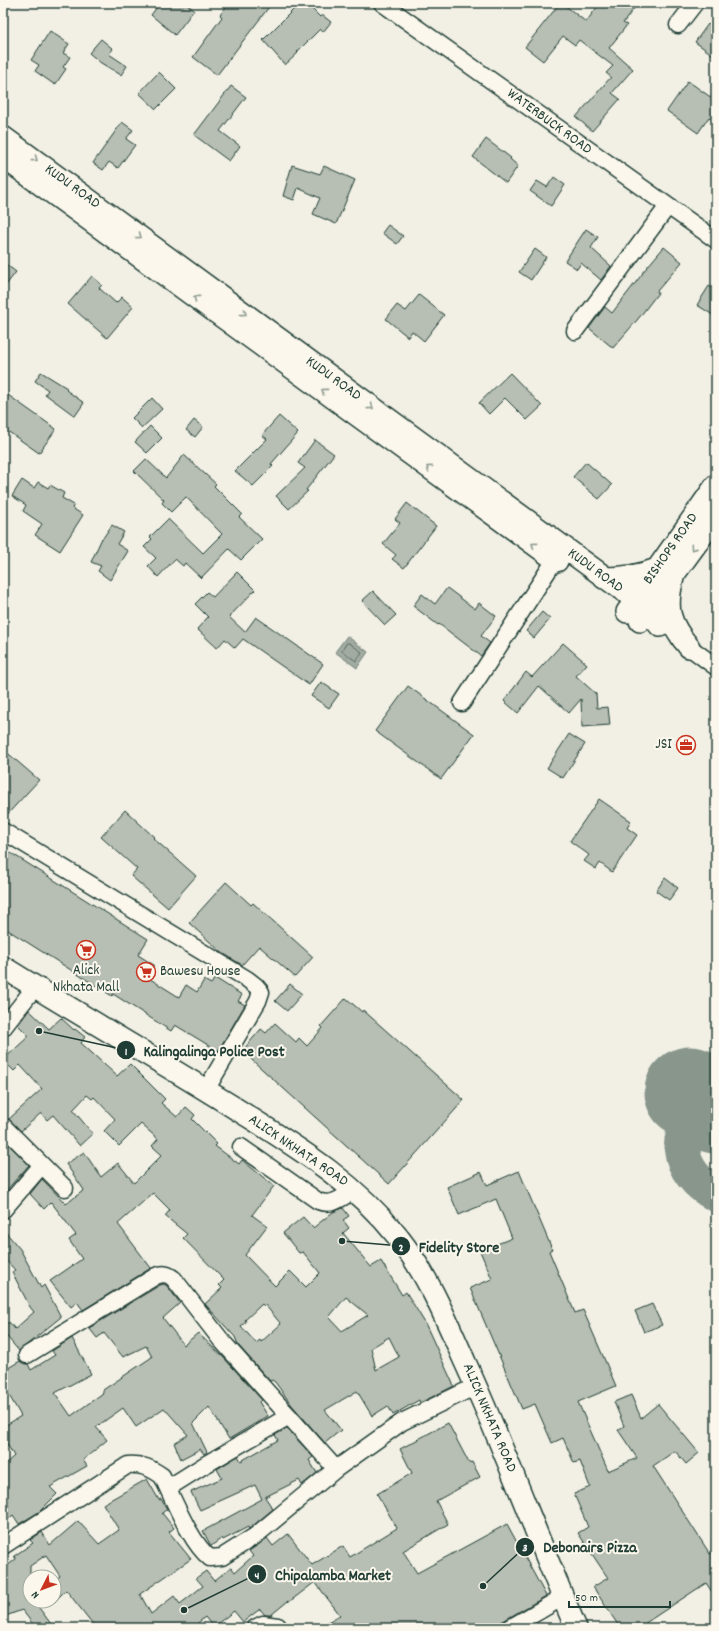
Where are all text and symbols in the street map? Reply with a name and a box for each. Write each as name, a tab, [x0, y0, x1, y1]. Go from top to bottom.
street label: WATERBUCK ROAD	[502, 83, 596, 161]
one-way arrow	[30, 155, 37, 162]
street label: KUDU ROAD	[39, 159, 105, 215]
one-way arrow	[135, 232, 142, 239]
one-way arrow	[194, 296, 201, 303]
one-way arrow	[240, 309, 247, 316]
street label: KUDU ROAD	[300, 351, 366, 407]
one-way arrow	[321, 388, 328, 396]
one-way arrow	[367, 402, 374, 409]
one-way arrow	[426, 465, 433, 473]
street label: BISHOPS ROAD	[638, 508, 704, 589]
one-way arrow	[531, 542, 538, 549]
street label: KUDU ROAD	[562, 543, 628, 599]
one-way arrow	[691, 544, 698, 551]
place label: JSI	[655, 734, 672, 756]
office icon: JSI	[675, 734, 697, 756]
supermarket icon: Alick Nkhata Mall	[75, 939, 97, 961]
place label: Alick Nkhata Mall	[53, 960, 120, 999]
supermarket icon: Bawesu House	[135, 961, 157, 983]
place label: Bawesu House	[160, 961, 241, 983]
callout: Kalingalinga Police Post	[116, 1036, 293, 1064]
text: Kalingalinga Police Post	[143, 1041, 285, 1064]
text: 1	[125, 1044, 128, 1061]
street label: ALICK NKHATA ROAD	[244, 1109, 353, 1193]
callout: Fidelity Store	[391, 1232, 507, 1260]
text: Fidelity Store	[419, 1237, 499, 1260]
text: 2	[398, 1240, 404, 1257]
street label: ALICK NKHATA ROAD	[456, 1360, 522, 1476]
callout: Debonairs Pizza	[515, 1533, 644, 1561]
text: Debonairs Pizza	[543, 1537, 638, 1560]
text: 3	[522, 1540, 528, 1557]
callout: Chipalamba Market	[247, 1560, 399, 1588]
text: Chipalamba Market	[275, 1565, 391, 1588]
text: 4	[255, 1568, 260, 1585]
north arrow	[22, 1569, 62, 1609]
scale bar	[569, 1583, 670, 1609]
text: N	[28, 1587, 44, 1602]
text: 50 m	[575, 1590, 598, 1607]

